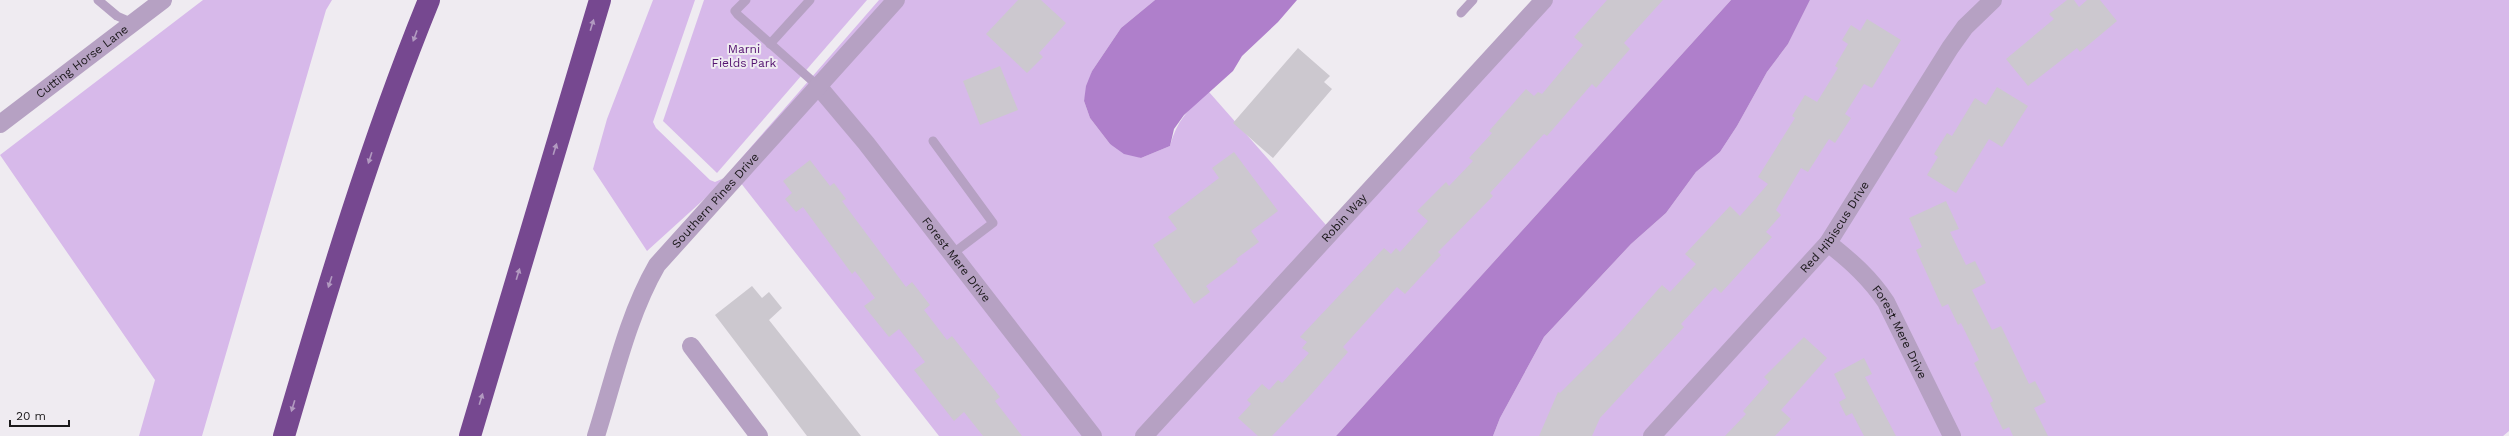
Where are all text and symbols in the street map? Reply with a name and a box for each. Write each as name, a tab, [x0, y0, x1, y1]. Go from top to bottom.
one-way arrow	[589, 18, 595, 30]
street label: Cutting Horse Lane	[33, 22, 131, 101]
one-way arrow	[412, 31, 418, 43]
park label: Marni Fields Park	[712, 42, 777, 70]
one-way arrow	[552, 143, 558, 155]
street label: Southern Pines Drive	[669, 150, 762, 251]
one-way arrow	[367, 153, 373, 165]
street label: Red Hibiscus Drive	[1797, 178, 1872, 276]
street label: Robin Way	[1318, 190, 1370, 245]
street label: Forest Mere Drive	[919, 214, 994, 305]
one-way arrow	[515, 268, 521, 280]
one-way arrow	[327, 276, 333, 288]
street label: Forest Mere Drive	[1869, 282, 1930, 381]
one-way arrow	[478, 392, 484, 404]
one-way arrow	[290, 401, 296, 413]
scale bar	[10, 402, 69, 428]
text: 20 m	[16, 409, 46, 423]

